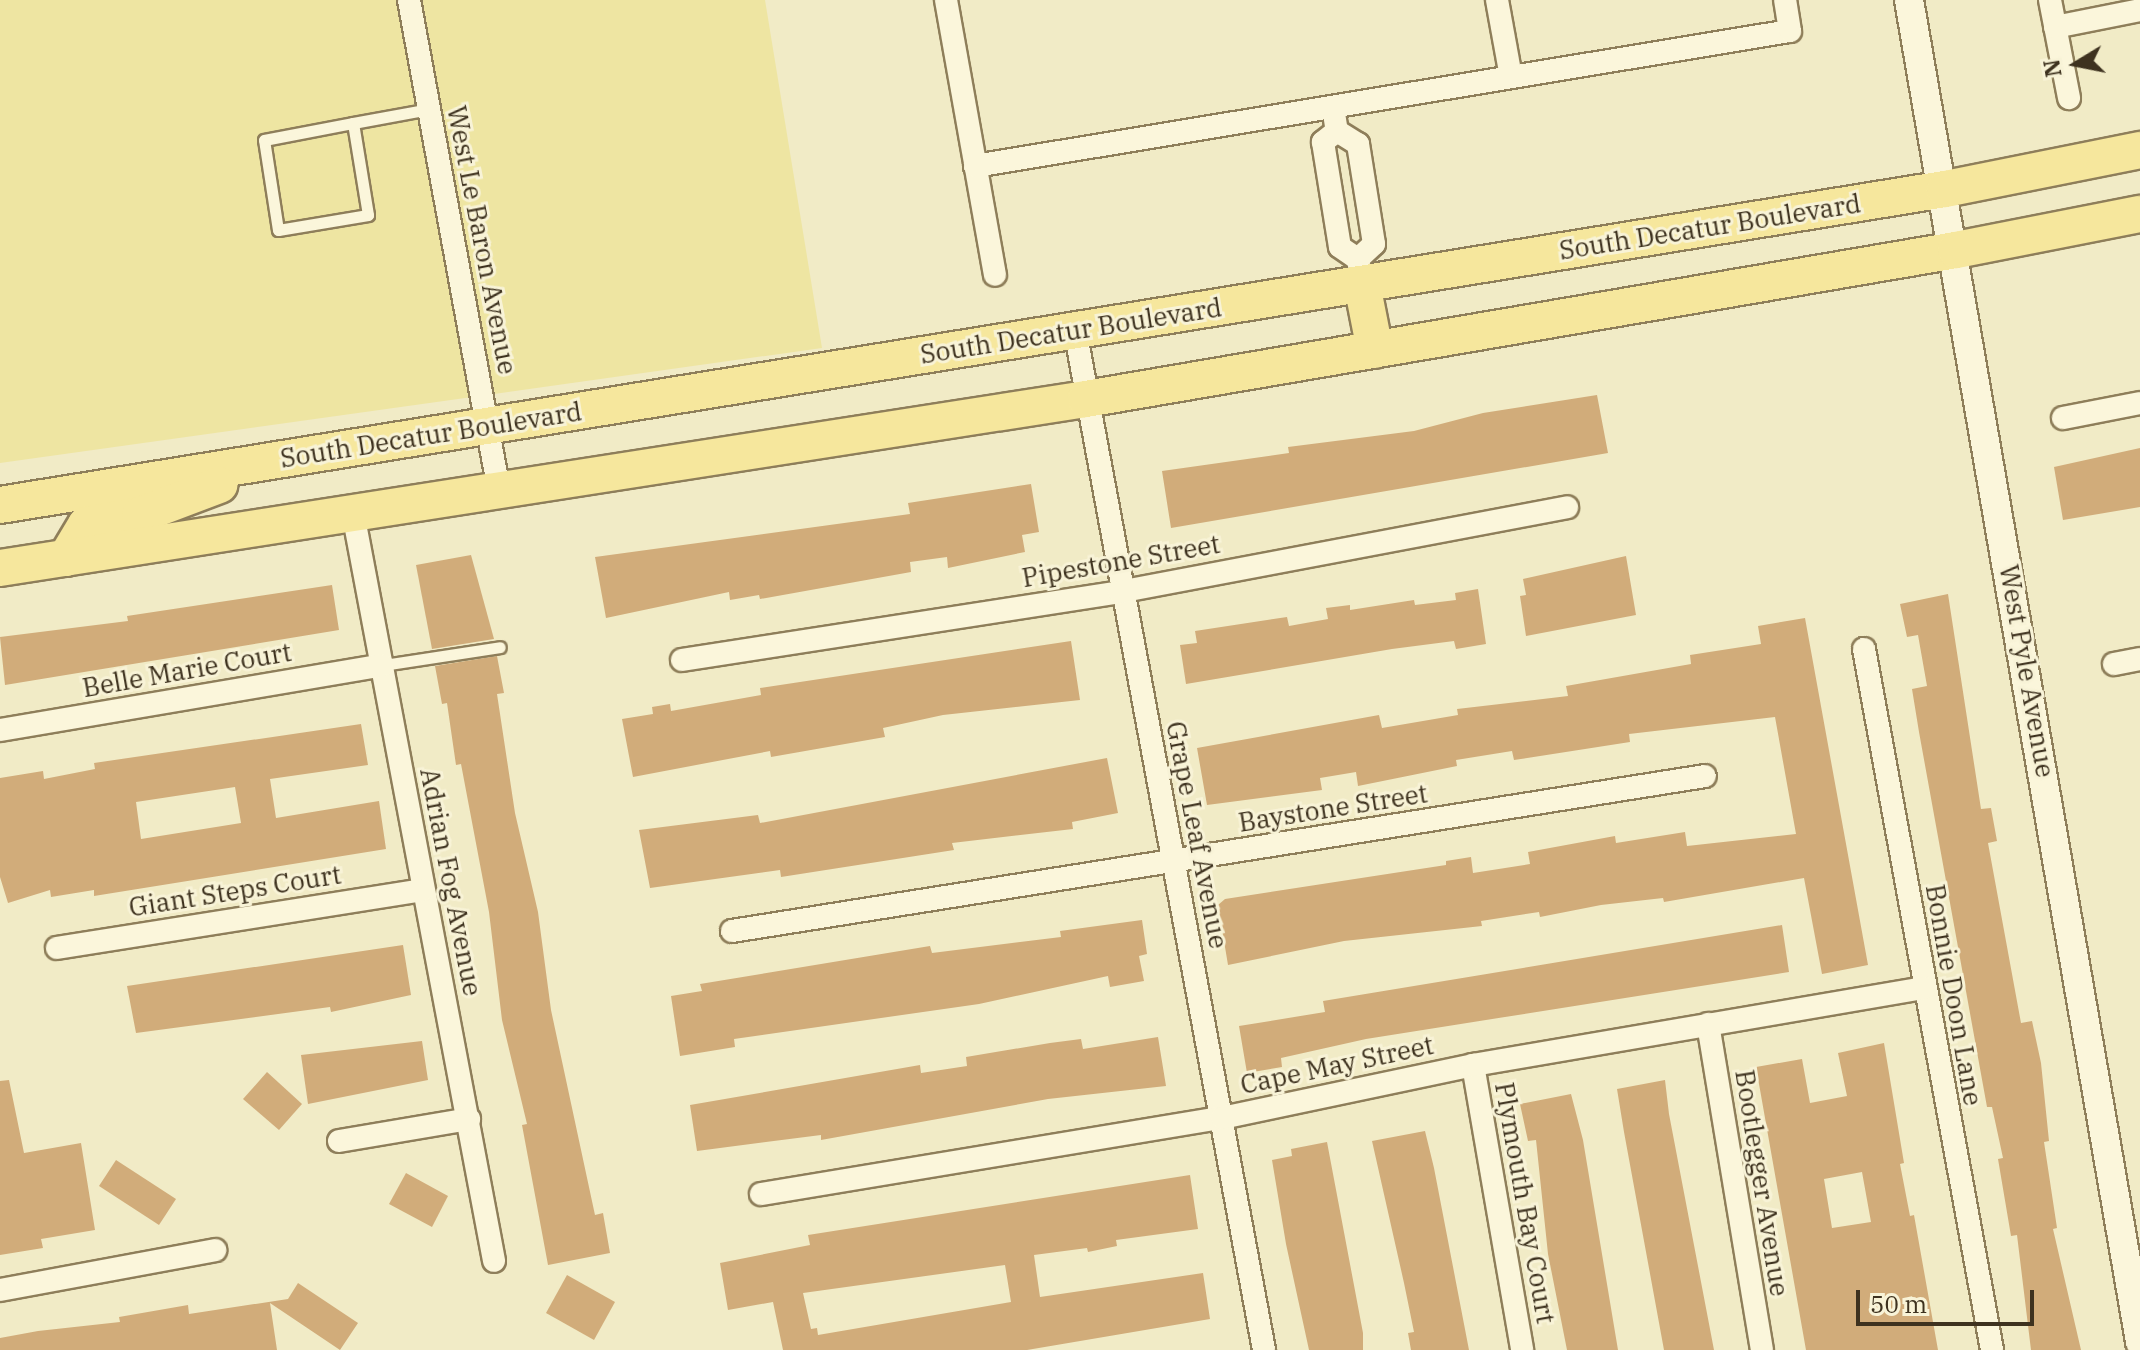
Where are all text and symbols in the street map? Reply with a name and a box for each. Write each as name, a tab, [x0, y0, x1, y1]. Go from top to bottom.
north arrow	[2036, 24, 2116, 104]
text: N	[2036, 57, 2068, 79]
street label: West Le Baron Avenue	[441, 103, 523, 377]
street label: South Decatur Boulevard	[1557, 188, 1863, 266]
street label: South Decatur Boulevard	[918, 292, 1224, 370]
street label: South Decatur Boulevard	[278, 396, 584, 474]
street label: Pipestone Street	[1020, 528, 1222, 594]
street label: West Pyle Avenue	[1993, 562, 2061, 780]
street label: Belle Marie Court	[80, 636, 294, 704]
street label: Grape Leaf Avenue	[1160, 719, 1234, 951]
street label: Adrian Fog Avenue	[414, 765, 488, 999]
street label: Baystone Street	[1236, 778, 1430, 838]
street label: Giant Steps Court	[127, 859, 343, 923]
street label: Bonnie Doon Lane	[1919, 882, 1989, 1108]
street label: Cape May Street	[1238, 1029, 1436, 1101]
street label: Bootlegger Avenue	[1729, 1068, 1795, 1298]
street label: Plymouth Bay Court	[1488, 1080, 1562, 1326]
scale bar	[1860, 1274, 2038, 1324]
text: 50 m	[1870, 1288, 1927, 1320]

